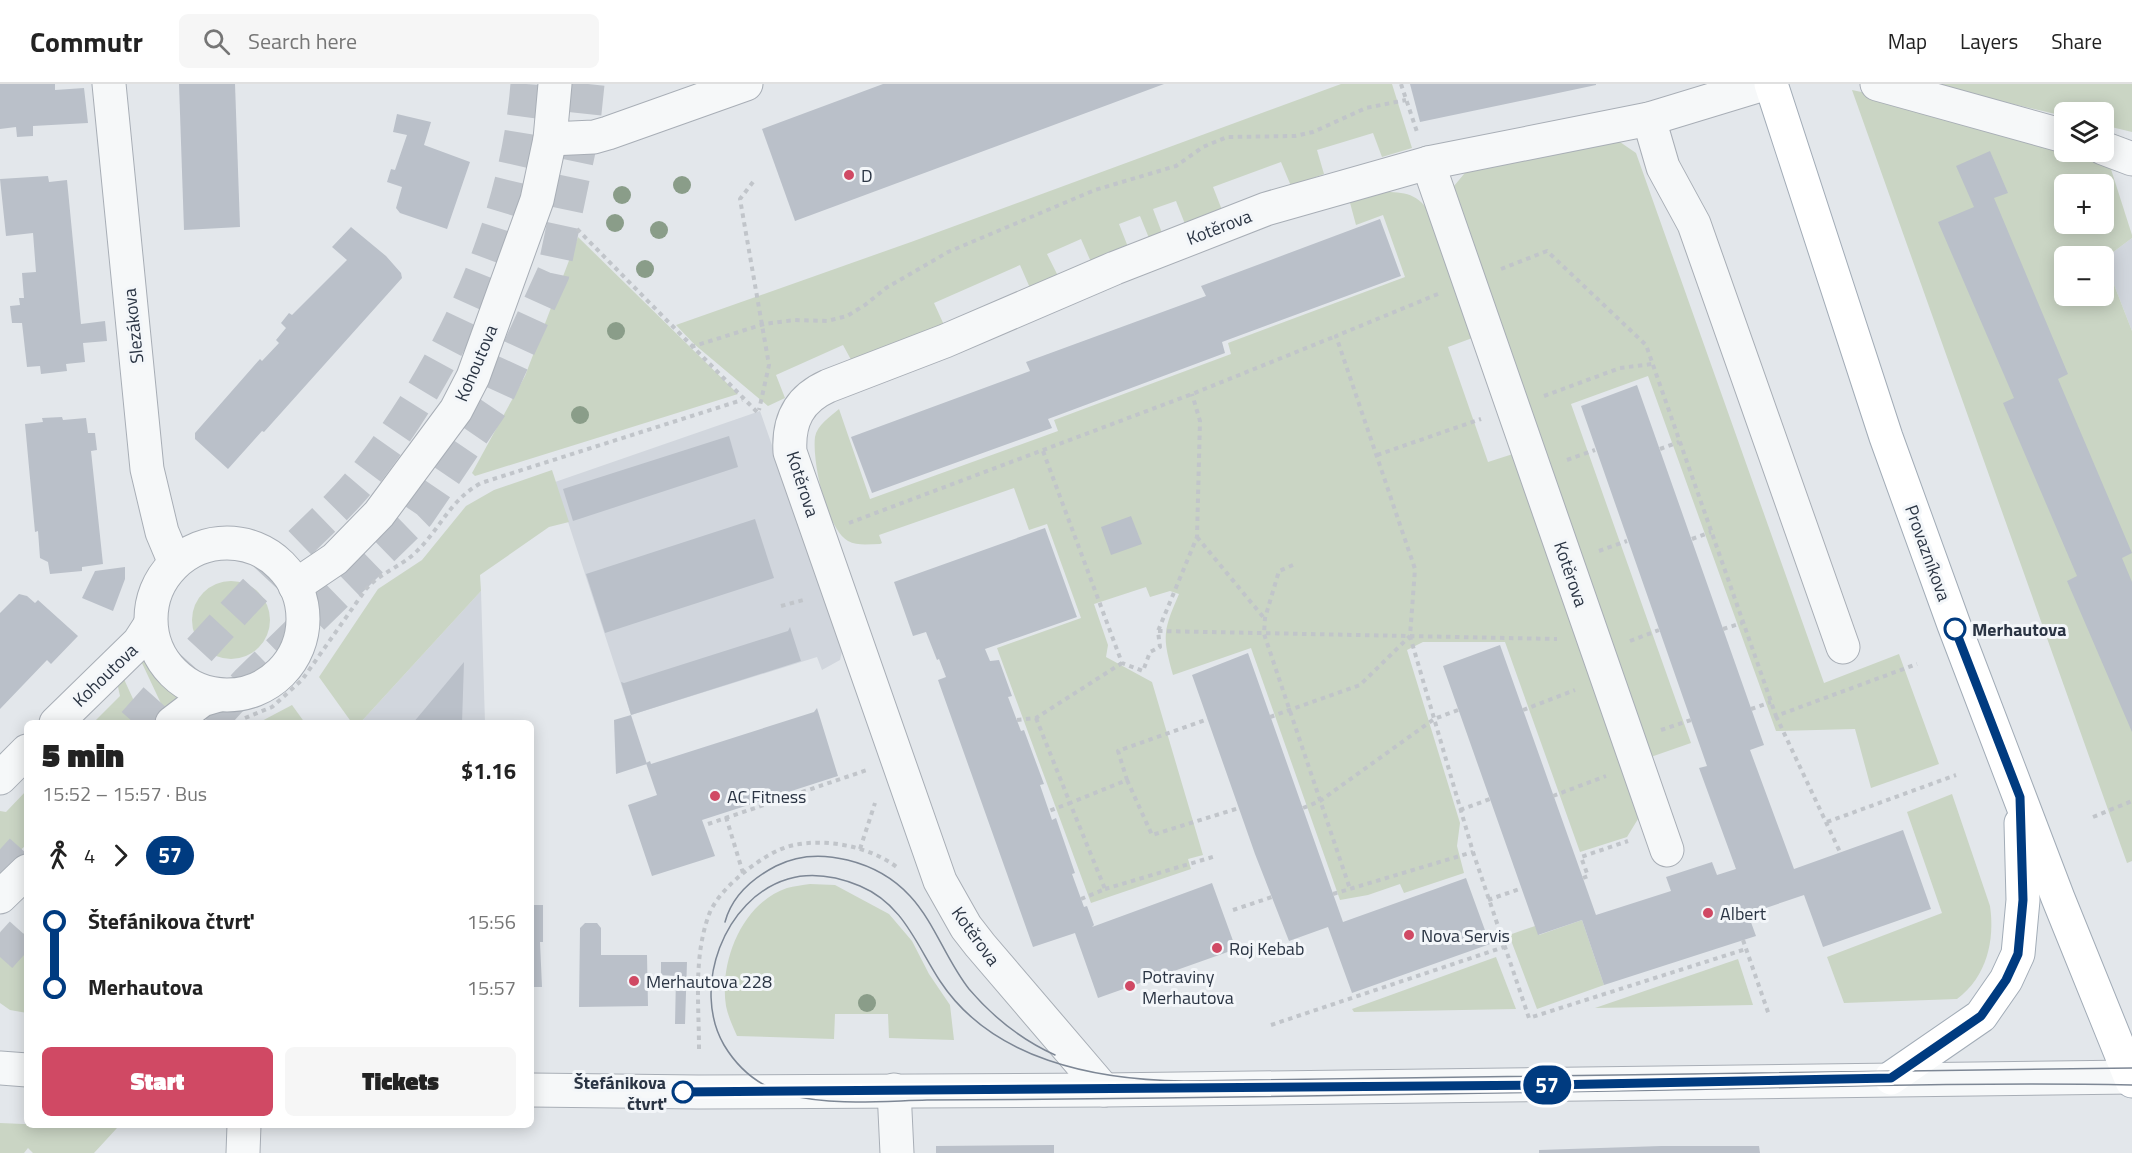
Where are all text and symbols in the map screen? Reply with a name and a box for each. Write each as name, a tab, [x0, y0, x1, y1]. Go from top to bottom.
search box	[179, 14, 599, 68]
text: Commutr	[30, 20, 143, 63]
text: Search here	[248, 24, 357, 58]
icon: search	[200, 25, 233, 58]
text: Map	[1888, 25, 1927, 57]
text: Layers	[1960, 25, 2018, 57]
text: Share	[2051, 25, 2102, 57]
map controls	[2054, 102, 2114, 306]
button: layers	[2054, 102, 2114, 162]
place label: D	[861, 162, 873, 189]
marker: D	[842, 168, 856, 182]
button: +	[2054, 174, 2114, 234]
street label: Kotěrova	[1183, 202, 1255, 252]
button: −	[2054, 246, 2114, 306]
street label: Slezákova	[116, 287, 150, 365]
street label: Kohoutova	[448, 320, 504, 406]
street label: Kotěrova	[780, 448, 826, 520]
street label: Provazníkova	[1898, 501, 1958, 605]
street label: Kotěrova	[1547, 538, 1595, 610]
place label: Merhautova	[1972, 616, 2066, 643]
marker: Merhautova	[1944, 618, 1966, 640]
street label: Kohoutova	[66, 637, 144, 713]
text: 5 min	[42, 730, 124, 780]
text: $1.16	[461, 754, 516, 788]
text: 15:52 – 15:57 · Bus	[42, 778, 207, 809]
place label: AC Fitness	[727, 783, 807, 810]
marker: AC Fitness	[708, 789, 722, 803]
icon: walk	[42, 839, 75, 872]
icon: forward	[104, 839, 137, 872]
text: 57	[158, 839, 182, 871]
text: 4	[84, 840, 95, 871]
place label: Albert	[1720, 900, 1767, 927]
street label: Kotěrova	[945, 901, 1007, 971]
text: Štefánikova čtvrť	[88, 904, 253, 938]
text: 15:56	[467, 906, 516, 937]
marker: Albert	[1701, 906, 1715, 920]
place label: Nova Servis	[1421, 922, 1510, 949]
marker: Nova Servis	[1402, 928, 1416, 942]
place label: Roj Kebab	[1229, 935, 1304, 962]
marker: Roj Kebab	[1210, 941, 1224, 955]
place label: Potraviny Merhautova	[1142, 963, 1234, 1011]
place label: Merhautova 228	[646, 968, 772, 995]
text: Merhautova	[88, 970, 203, 1004]
text: 15:57	[467, 972, 516, 1003]
marker: Merhautova 228	[627, 974, 641, 988]
marker: Potraviny Merhautova	[1123, 979, 1137, 993]
button: Start	[42, 1047, 273, 1116]
button: Tickets	[285, 1047, 516, 1116]
line badge: 57	[1520, 1066, 1574, 1104]
place label: Štefánikova čtvrť	[574, 1069, 667, 1117]
text: 57	[1535, 1069, 1559, 1101]
marker: Štefánikova čtvrť	[672, 1081, 694, 1103]

